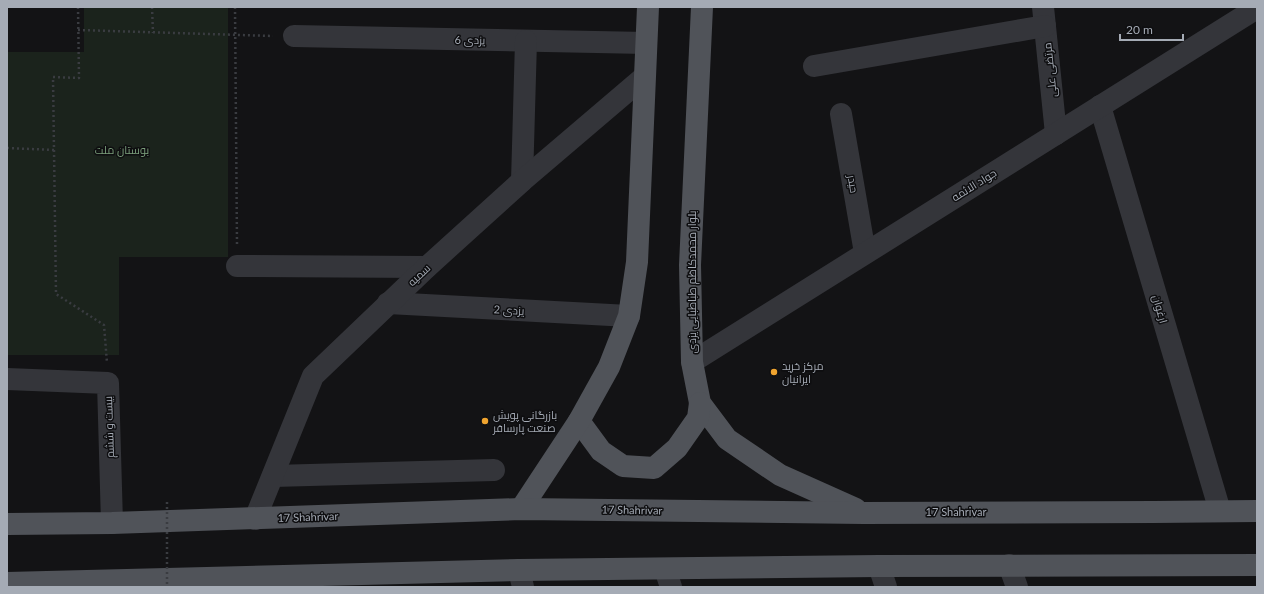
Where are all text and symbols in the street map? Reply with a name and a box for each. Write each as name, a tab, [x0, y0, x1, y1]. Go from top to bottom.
scale bar	[1120, 16, 1183, 42]
text: 20 m	[1126, 22, 1153, 37]
street label: یزدی 6	[455, 33, 485, 47]
street label: مرتضی علی	[1040, 42, 1060, 98]
park label: بوستان ملت	[95, 143, 149, 157]
street label: جواد الائمه	[949, 166, 999, 204]
street label: حیدر	[844, 173, 861, 194]
street label: بلوار محمدکاظم طباطبایی یزدی	[685, 210, 700, 353]
street label: سمیه	[405, 261, 433, 288]
street label: ارغوان	[1149, 293, 1171, 325]
street label: یزدی 2	[493, 302, 525, 318]
place label: مرکز خرید ایرانیان	[782, 359, 824, 386]
marker: مرکز خرید ایرانیان	[769, 367, 779, 377]
street label: بیست و ششم	[101, 396, 118, 458]
place label: بازرگانی پویش صنعت پارسافر	[492, 408, 557, 435]
marker: بازرگانی پویش صنعت پارسافر	[480, 416, 490, 426]
street label: 17 Shahrivar	[601, 502, 663, 517]
street label: 17 Shahrivar	[926, 505, 986, 518]
street label: 17 Shahrivar	[277, 509, 339, 524]

